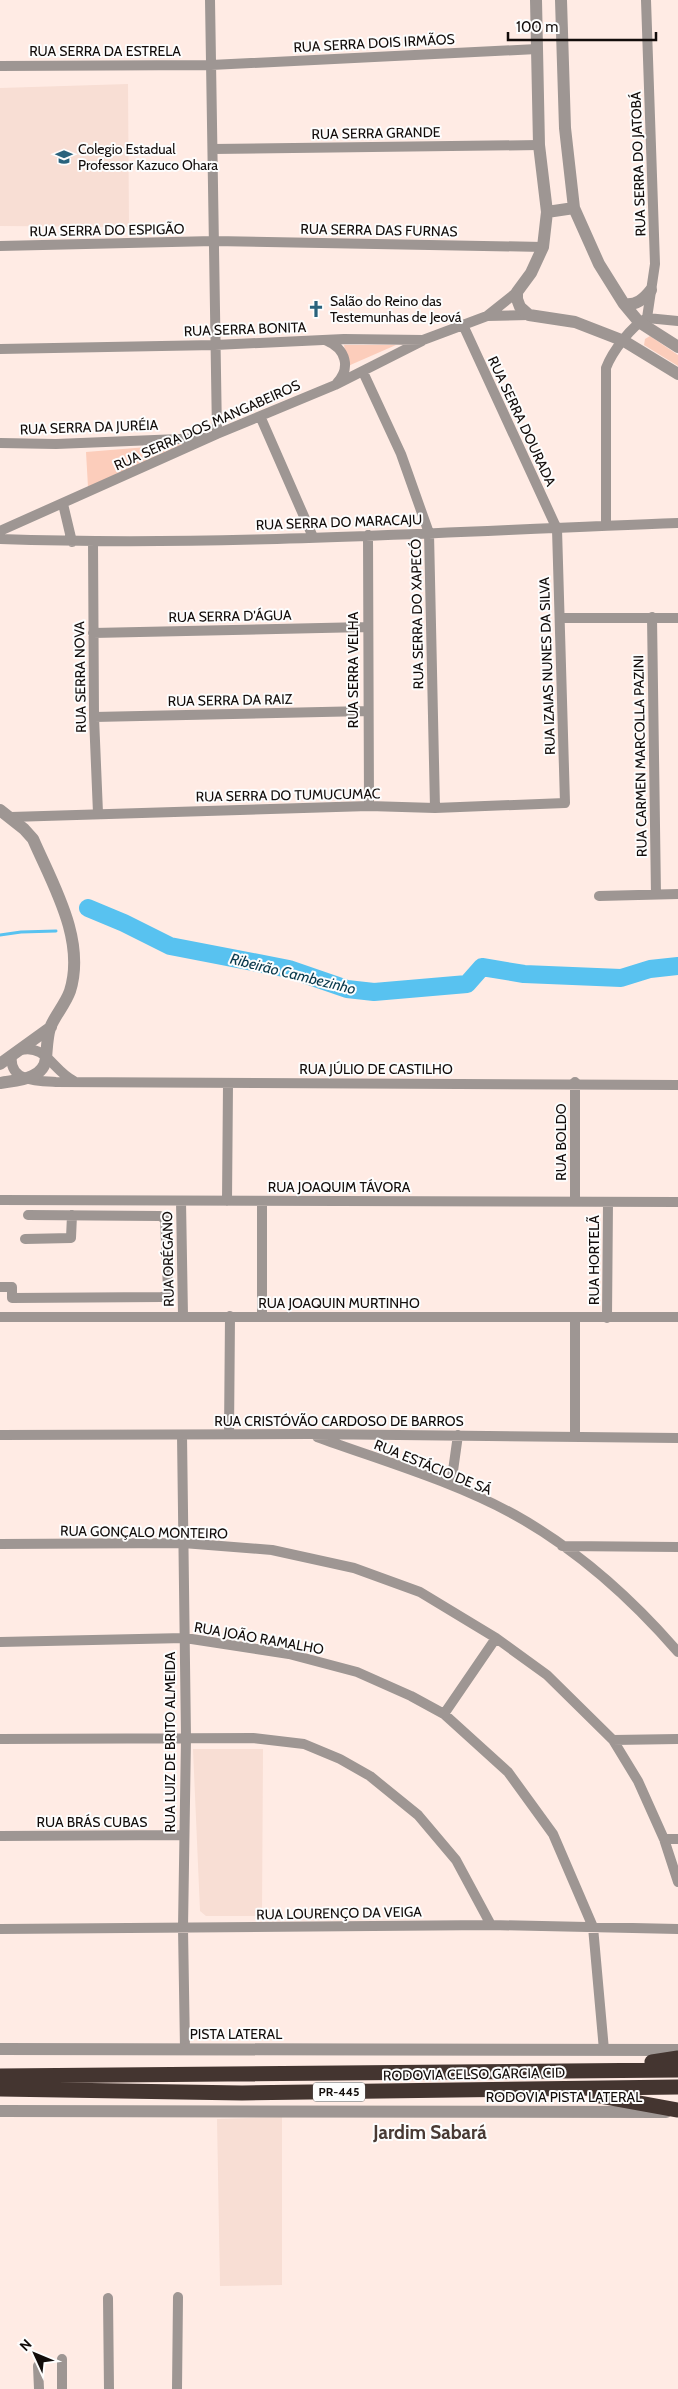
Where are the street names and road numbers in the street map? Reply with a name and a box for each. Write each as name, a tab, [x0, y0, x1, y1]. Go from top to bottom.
street label: RUA SERRA DOIS IRMÃOS	[293, 30, 455, 56]
street label: RUA SERRA DA ESTRELA	[29, 42, 181, 60]
street label: RUA SERRA DO JATOBÁ	[626, 91, 650, 237]
street label: RUA SERRA GRANDE	[311, 123, 441, 143]
street label: RUA SERRA DO ESPIGÃO	[29, 220, 185, 240]
street label: RUA SERRA DAS FURNAS	[300, 220, 458, 240]
street label: RUA SERRA BONITA	[183, 318, 307, 340]
street label: RUA SERRA DOURADA	[484, 353, 560, 489]
street label: RUA SERRA DOS MANGABEIROS	[111, 376, 303, 474]
street label: RUA SERRA DA JURÉIA	[19, 416, 159, 438]
street label: RUA SERRA DO MARACAJU	[255, 510, 423, 534]
street label: RUA SERRA DO XAPECÓ	[407, 538, 427, 689]
street label: RUA IZAIAS NUNES DA SILVA	[535, 576, 559, 755]
street label: RUA SERRA D'ÁGUA	[168, 606, 292, 626]
street label: RUA SERRA VELHA	[344, 611, 362, 728]
street label: RUA SERRA NOVA	[70, 621, 90, 733]
street label: RUA CARMEN MARCOLLA PAZINI	[629, 655, 651, 857]
street label: RUA SERRA DA RAIZ	[167, 690, 293, 710]
street label: RUA SERRA DO TUMUCUMAC	[195, 784, 381, 806]
street label: RUA JÚLIO DE CASTILHO	[299, 1060, 453, 1078]
street label: RUA BOLDO	[552, 1103, 570, 1181]
street label: RUA JOAQUIM TÁVORA	[268, 1178, 411, 1196]
street label: RUA ORÉGANO	[158, 1211, 178, 1307]
street label: RUA HORTELÃ	[585, 1215, 603, 1305]
street label: RUA JOAQUIN MURTINHO	[258, 1294, 420, 1312]
street label: RUA CRISTÓVÃO CARDOSO DE BARROS	[214, 1412, 464, 1430]
street label: RUA ESTÁCIO DE SÁ	[372, 1435, 495, 1499]
street label: RUA GONÇALO MONTEIRO	[60, 1522, 228, 1542]
street label: RUA JOÃO RAMALHO	[193, 1618, 326, 1658]
street label: RUA LUIZ DE BRITO ALMEIDA	[161, 1651, 179, 1832]
street label: RUA BRÁS CUBAS	[37, 1813, 147, 1831]
street label: RUA LOURENÇO DA VEIGA	[256, 1903, 422, 1923]
street label: PISTA LATERAL	[190, 2025, 282, 2043]
street label: RODOVIA CELSO GARCIA CID	[383, 2063, 565, 2085]
road number: PR-445	[313, 2082, 365, 2102]
street label: RODOVIA PISTA LATERAL	[486, 2088, 642, 2106]

